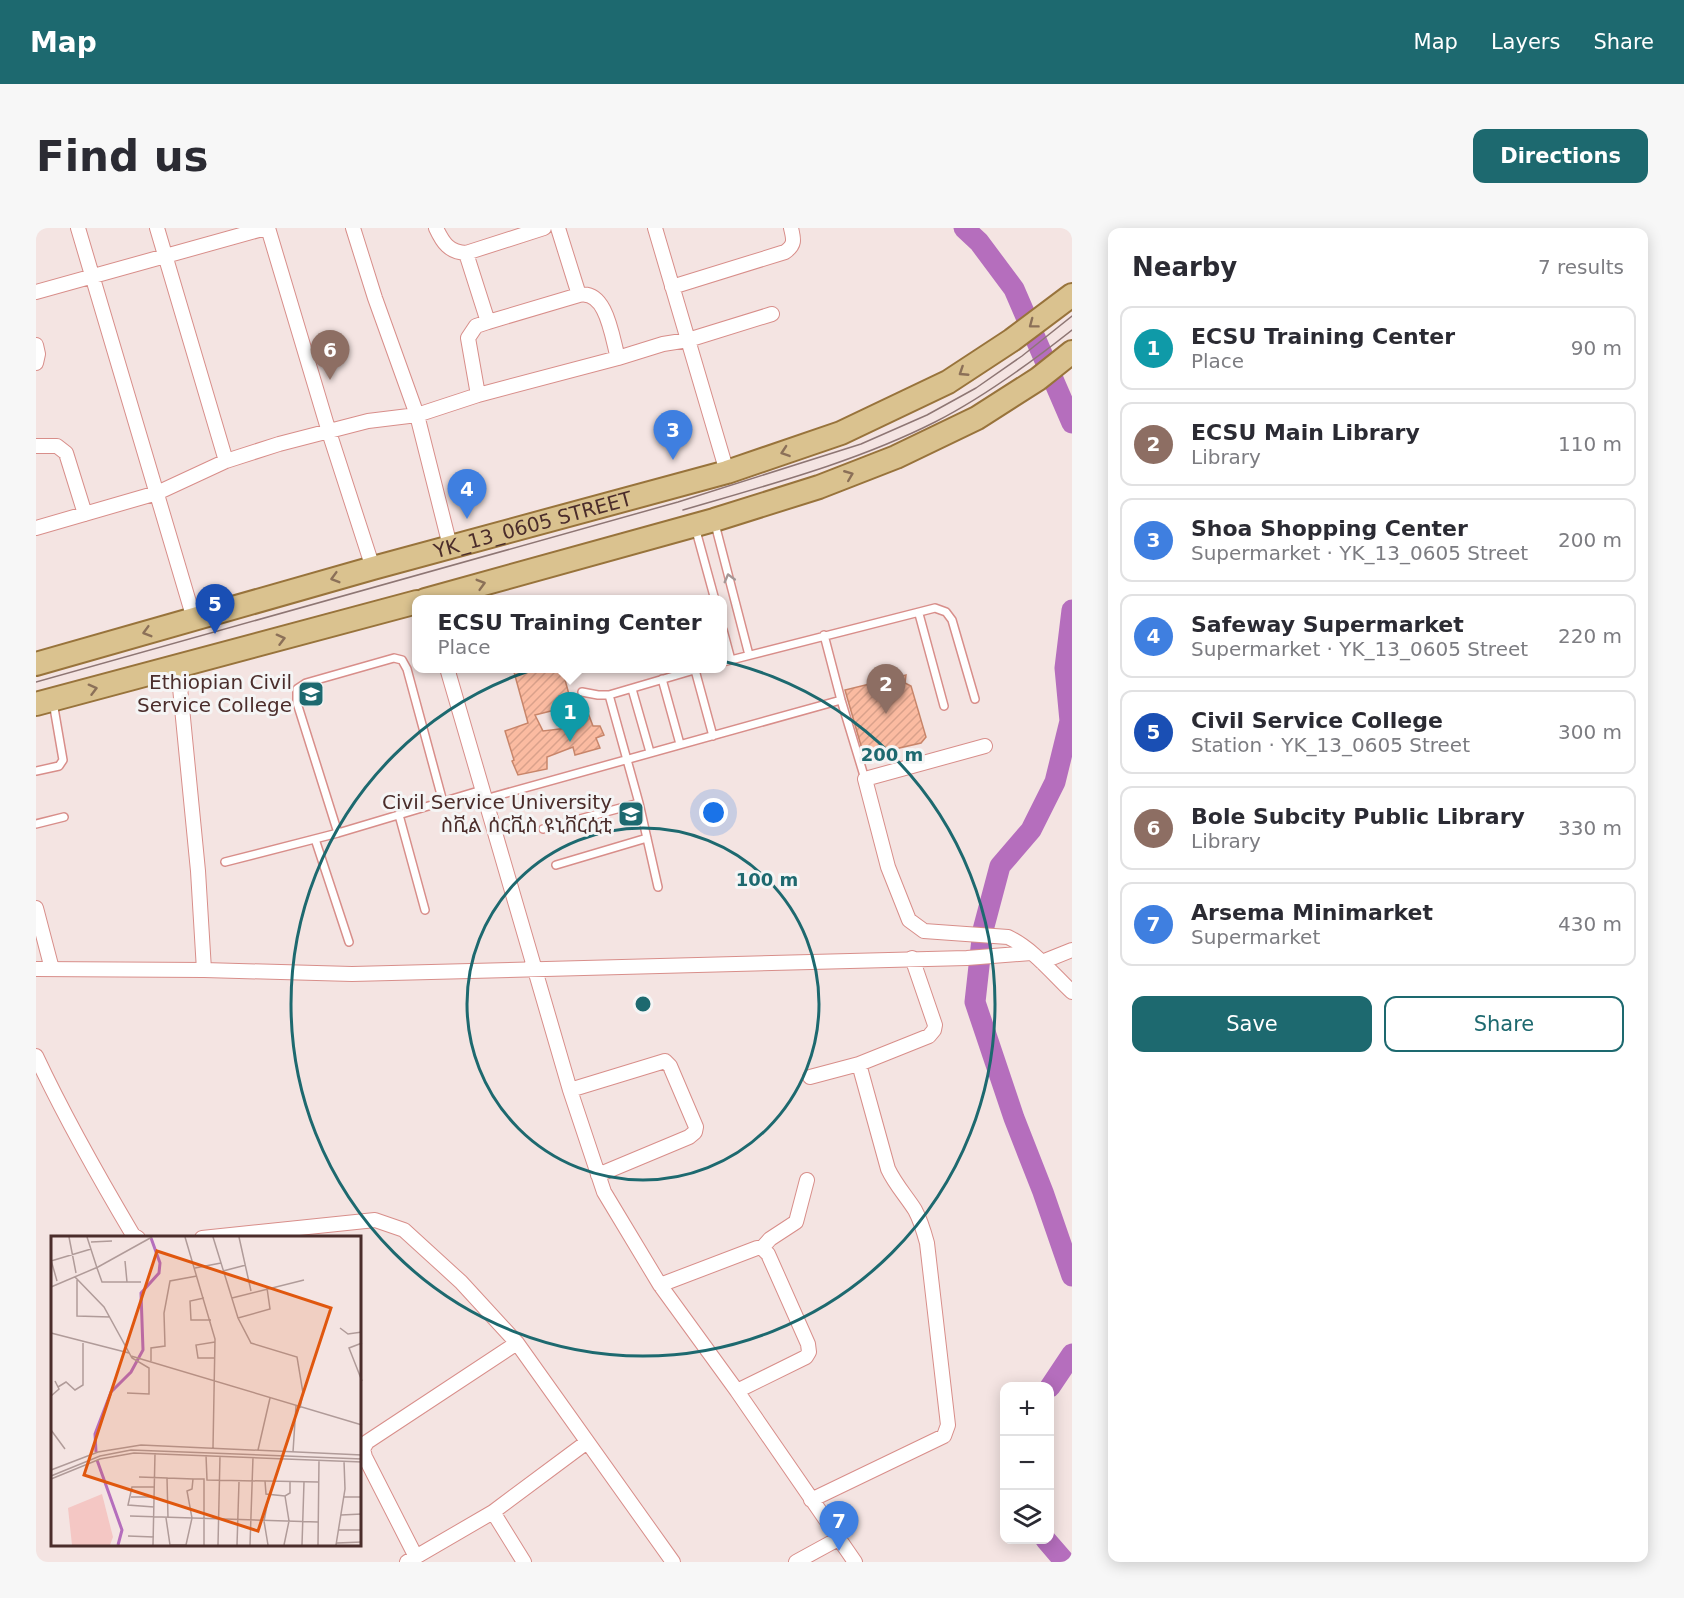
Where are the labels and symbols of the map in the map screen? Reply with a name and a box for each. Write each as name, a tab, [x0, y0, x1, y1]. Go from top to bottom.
one-way arrow	[1029, 317, 1040, 328]
pin: 6	[310, 330, 350, 380]
one-way arrow	[959, 365, 969, 377]
pin: 3	[654, 410, 692, 460]
one-way arrow	[780, 444, 791, 457]
pin: 4	[448, 470, 486, 519]
one-way arrow	[843, 470, 854, 482]
street label: YK_13_0605 STREET	[430, 486, 635, 563]
one-way arrow	[330, 571, 341, 583]
one-way arrow	[724, 573, 737, 583]
one-way arrow	[475, 579, 486, 591]
pin: 5	[196, 584, 234, 634]
one-way arrow	[143, 625, 153, 637]
one-way arrow	[276, 633, 286, 646]
pin: 2	[866, 664, 906, 714]
place label: Ethiopian Civil Service College	[137, 670, 292, 717]
school or university icon: Ethiopian Civil Service College	[296, 679, 326, 709]
one-way arrow	[87, 684, 97, 696]
pin: 1	[550, 692, 590, 742]
text: 200 m	[861, 744, 923, 765]
place label: Civil Service University ስቪል ሰርቪስ ዩኒቨርሲቲ	[382, 790, 612, 837]
your location	[699, 798, 728, 827]
school or university icon: Civil Service University ስቪል ሰርቪስ ዩኒቨርሲቲ	[616, 799, 646, 829]
text: 100 m	[736, 869, 798, 890]
centre of rings	[633, 994, 653, 1014]
inset map	[51, 1236, 362, 1547]
pin: 7	[820, 1502, 858, 1551]

